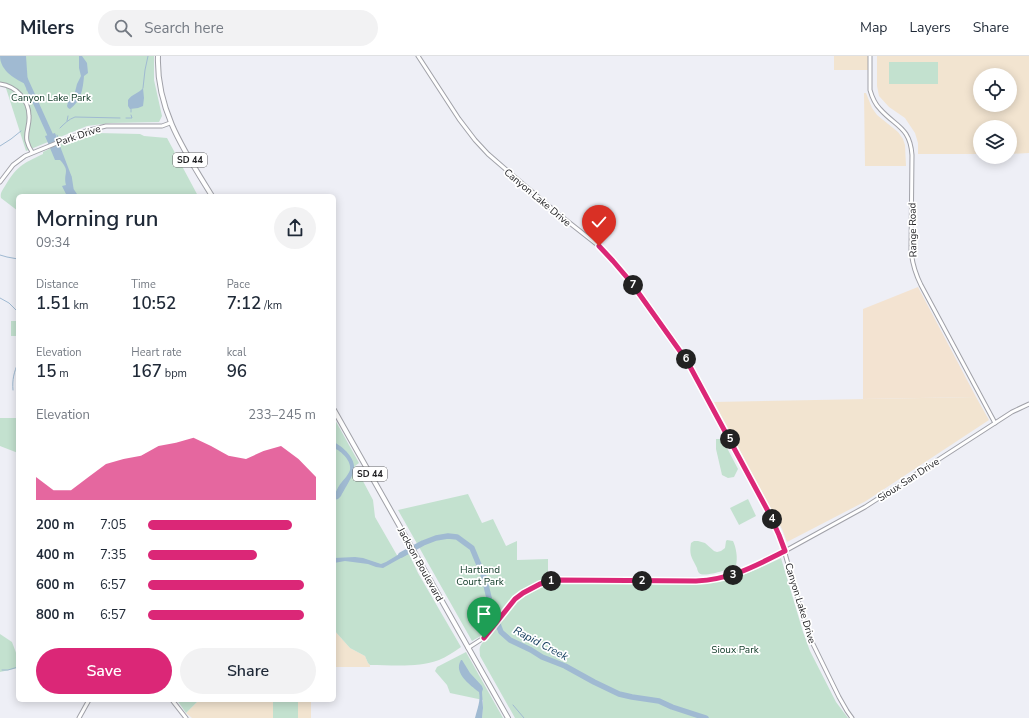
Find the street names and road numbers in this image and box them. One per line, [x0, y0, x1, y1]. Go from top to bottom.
street label: Park Drive [54, 122, 102, 150]
road number: SD 44 [173, 153, 207, 167]
street label: Canyon Lake Drive [501, 166, 574, 230]
street label: Range Road [906, 202, 920, 257]
street label: Sioux San Drive [875, 455, 942, 505]
road number: SD 44 [353, 467, 387, 481]
street label: Jackson Boulevard [394, 524, 446, 604]
street label: Canyon Lake Drive [781, 561, 819, 645]

